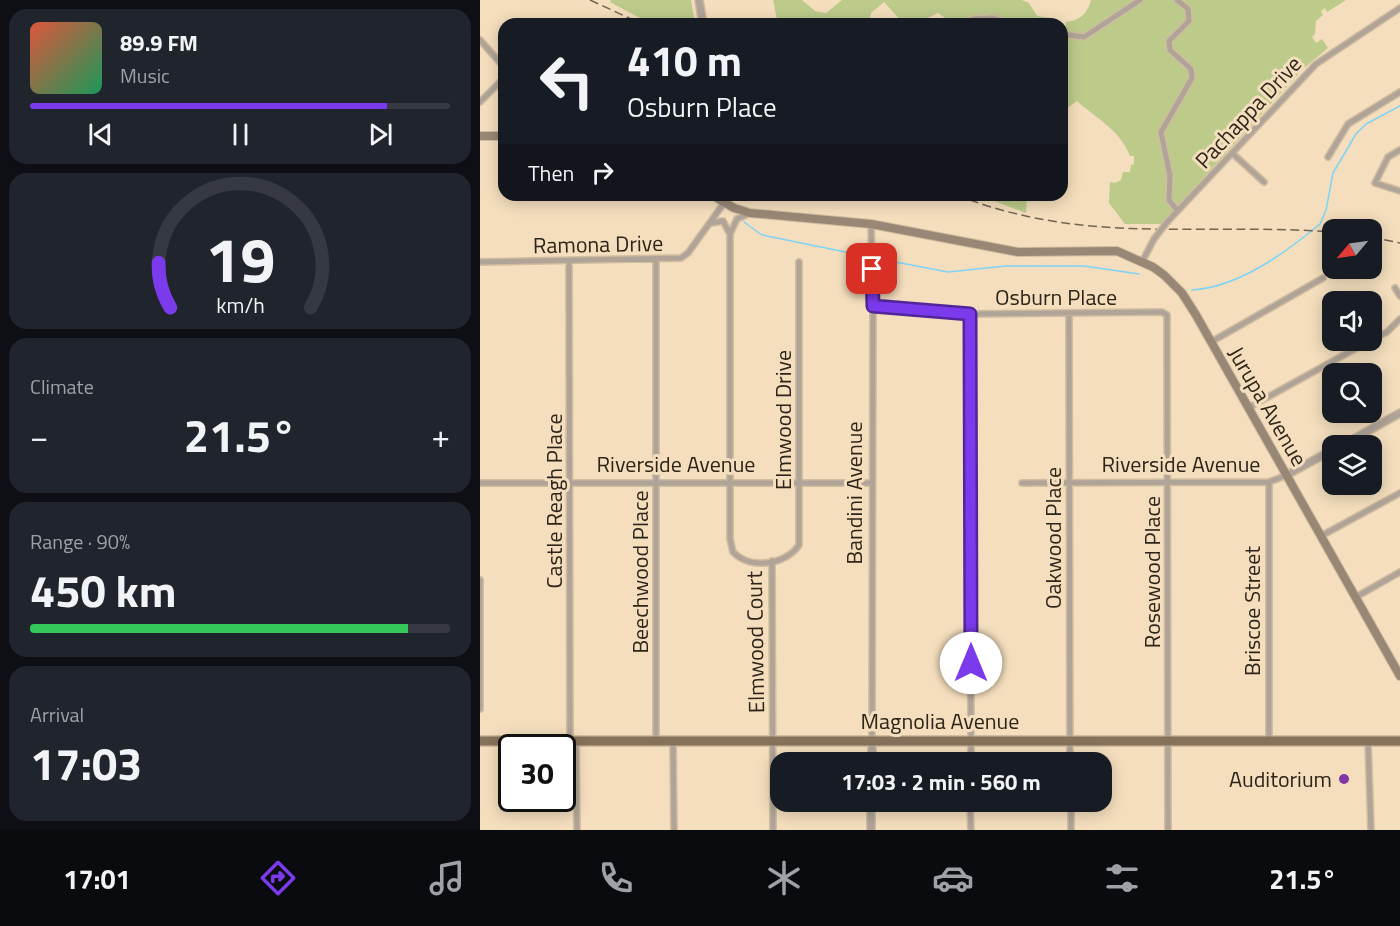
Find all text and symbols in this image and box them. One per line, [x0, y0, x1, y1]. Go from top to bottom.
text: 89.9 FM [120, 26, 198, 60]
text: 410 m [627, 28, 742, 92]
icon: left [528, 42, 606, 120]
street label: Pachappa Drive [1187, 48, 1309, 176]
text: Music [120, 60, 170, 91]
text: Osburn Place [627, 86, 777, 127]
icon: previous [84, 118, 117, 151]
icon: pause [224, 118, 257, 151]
icon: next [364, 118, 397, 151]
text: Then [528, 156, 574, 190]
icon: right [586, 156, 619, 189]
text: 19 [205, 211, 275, 306]
north arrow [1322, 219, 1382, 279]
map controls [1322, 219, 1382, 495]
street label: Ramona Drive [533, 226, 663, 262]
pin [846, 243, 897, 294]
icon: arrive [855, 252, 888, 285]
street label: Osburn Place [995, 280, 1117, 314]
text: km/h [216, 289, 264, 321]
button: sound [1322, 291, 1382, 351]
street label: Jurupa Avenue [1220, 340, 1316, 472]
street label: Elmwood Drive [766, 350, 800, 490]
button: search [1322, 363, 1382, 423]
text: Climate [30, 371, 94, 402]
text: 21.5° [184, 401, 296, 469]
text: − [30, 411, 48, 461]
text: + [432, 411, 450, 461]
street label: Castle Reagh Place [537, 413, 571, 589]
street label: Bandini Avenue [837, 421, 871, 565]
button: layers [1322, 435, 1382, 495]
street label: Riverside Avenue [597, 447, 755, 481]
street label: Riverside Avenue [1102, 447, 1260, 481]
street label: Oakwood Place [1036, 467, 1070, 609]
street label: Beechwood Place [623, 490, 657, 654]
street label: Rosewood Place [1135, 496, 1169, 648]
text: Range · 90% [30, 526, 130, 557]
street label: Briscoe Street [1235, 546, 1269, 676]
text: 450 km [30, 556, 176, 624]
street label: Elmwood Court [737, 570, 773, 713]
position arrow [939, 631, 1003, 695]
text: Arrival [30, 699, 84, 730]
street label: Magnolia Avenue [861, 704, 1019, 738]
text: 17:03 [30, 729, 142, 797]
speed limit sign: 30 [498, 734, 576, 812]
place label: Auditorium [1229, 762, 1332, 796]
text: 17:03 · 2 min · 560 m [841, 765, 1041, 799]
marker: Auditorium [1337, 772, 1351, 786]
icon: directions [257, 857, 299, 899]
icon: music [426, 857, 468, 899]
icon: phone [595, 857, 637, 899]
icon: climate [763, 857, 805, 899]
icon: car [932, 857, 974, 899]
icon: filters [1101, 857, 1143, 899]
text: 17:01 [63, 858, 131, 899]
text: 21.5° [1269, 858, 1337, 899]

